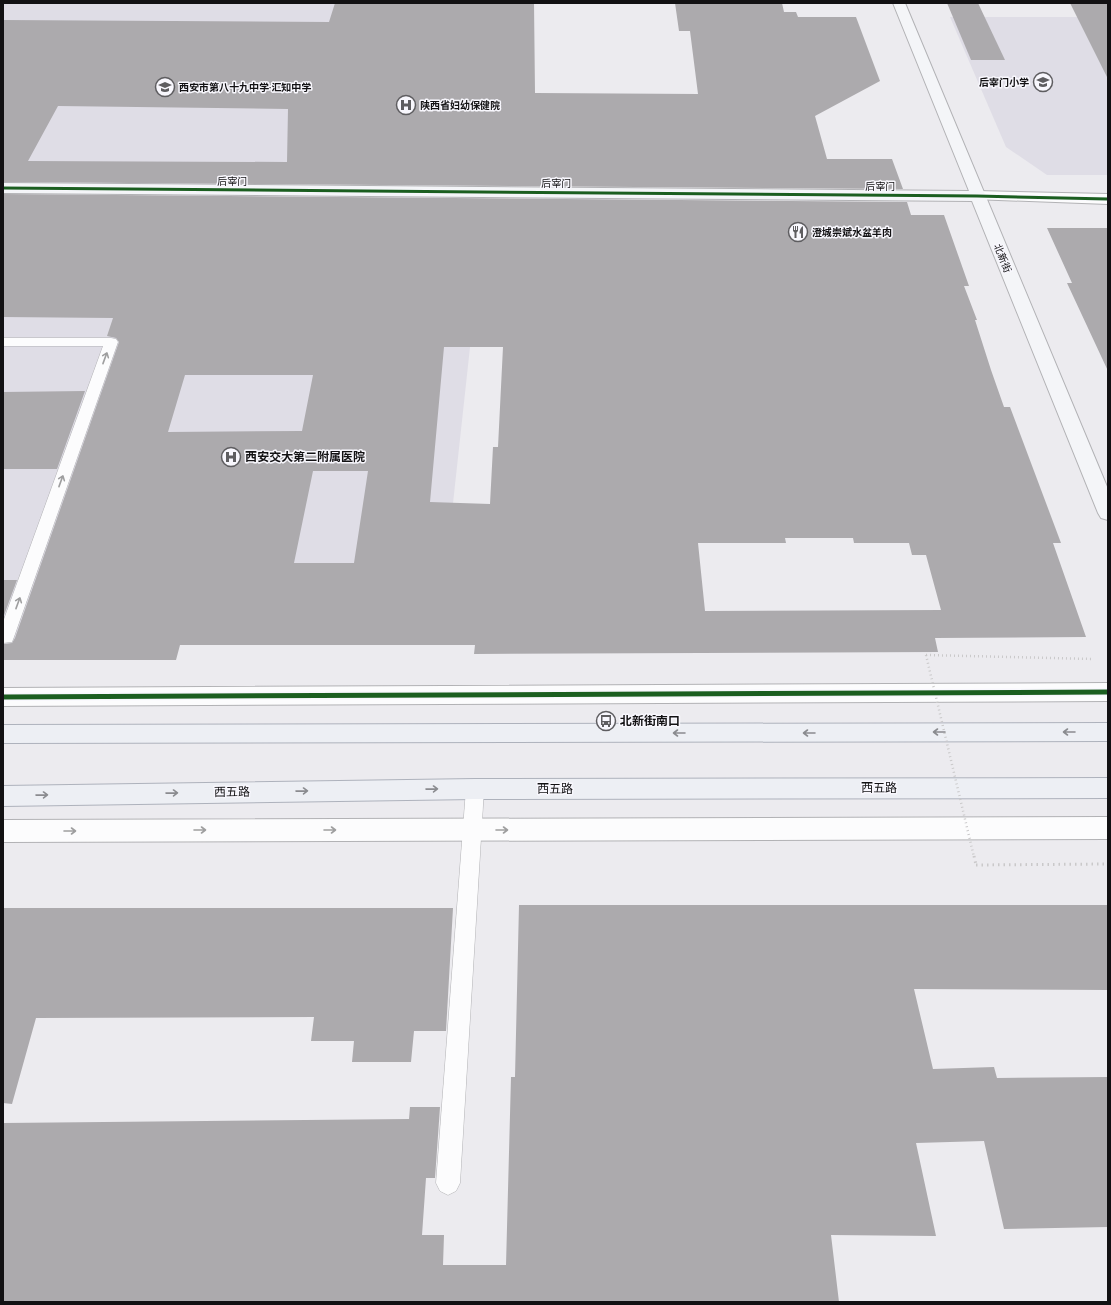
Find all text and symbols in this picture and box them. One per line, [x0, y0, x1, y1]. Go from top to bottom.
school or university icon: 后宰门小学 [1032, 71, 1054, 93]
school or university icon: 西安市第八十九中学·汇知中学 [154, 76, 176, 98]
place label: 后宰门小学 [979, 77, 1029, 88]
place label: 西安市第八十九中学·汇知中学 [179, 82, 311, 93]
hospital icon: 陕西省妇幼保健院 [395, 94, 417, 116]
place label: 陕西省妇幼保健院 [420, 99, 500, 111]
street label: 后宰门 [217, 176, 247, 187]
street label: 后宰门 [541, 178, 571, 189]
street label: 后宰门 [865, 181, 895, 192]
restaurant icon: 澄城崇斌水盆羊肉 [787, 221, 809, 243]
place label: 澄城崇斌水盆羊肉 [812, 226, 892, 238]
street label: 北新街 [992, 242, 1013, 274]
one-way arrow [102, 352, 109, 365]
hospital icon: 西安交大第二附属医院 [220, 446, 242, 468]
place label: 西安交大第二附属医院 [245, 450, 365, 464]
one-way arrow [58, 475, 66, 487]
one-way arrow [15, 597, 22, 610]
bus stop icon: 北新街南口 [595, 710, 617, 732]
place label: 北新街南口 [620, 714, 680, 728]
one-way arrow [933, 728, 946, 736]
one-way arrow [1063, 728, 1076, 736]
one-way arrow [673, 729, 686, 737]
one-way arrow [803, 729, 816, 737]
street label: 西五路 [861, 781, 897, 795]
street label: 西五路 [537, 782, 573, 796]
street label: 西五路 [214, 785, 250, 799]
one-way arrow [425, 785, 438, 793]
one-way arrow [295, 787, 308, 795]
one-way arrow [165, 789, 178, 797]
one-way arrow [35, 791, 48, 799]
one-way arrow [193, 826, 206, 834]
one-way arrow [323, 826, 336, 834]
one-way arrow [495, 826, 508, 834]
one-way arrow [63, 827, 76, 835]

